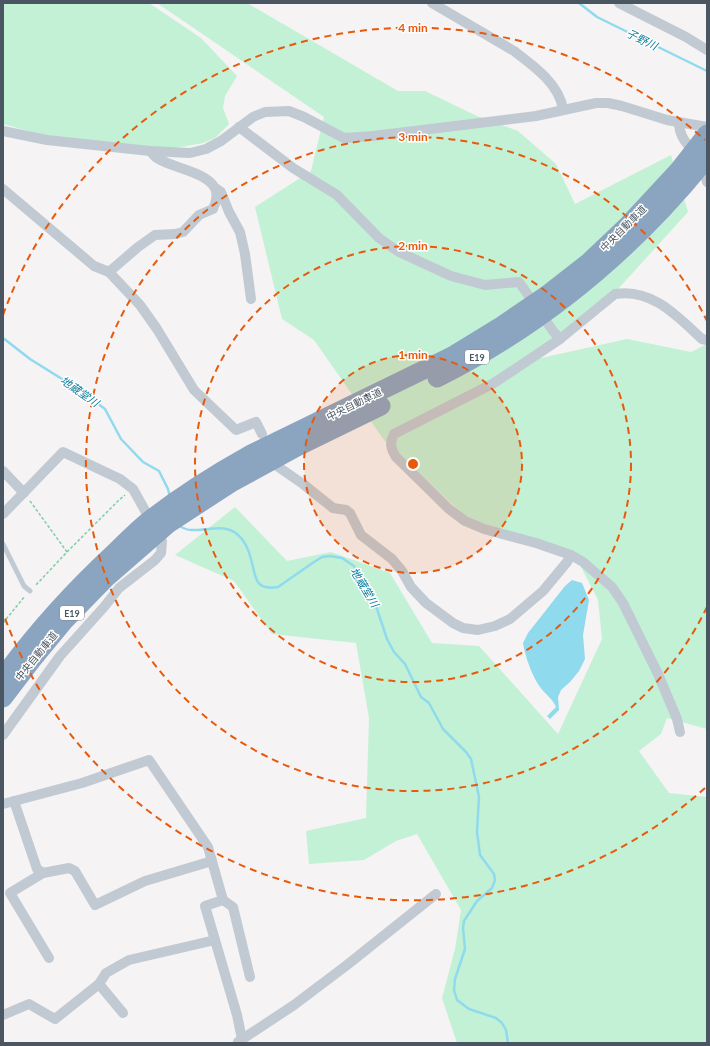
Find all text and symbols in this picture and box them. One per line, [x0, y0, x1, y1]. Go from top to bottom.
text: 4 min [398, 20, 428, 35]
water label: 子野川 [624, 26, 661, 53]
text: 3 min [398, 129, 428, 144]
street label: 中央自動車道 [598, 203, 648, 253]
text: 2 min [398, 238, 428, 253]
text: 1 min [398, 347, 428, 362]
road number: E19 [465, 350, 489, 364]
water label: 地蔵堂川 [58, 373, 103, 410]
street label: 中央自動車道 [324, 385, 384, 423]
centre of rings [406, 457, 420, 471]
water label: 地蔵堂川 [348, 565, 382, 610]
road number: E19 [60, 606, 84, 620]
street label: 中央自動車道 [12, 629, 60, 683]

